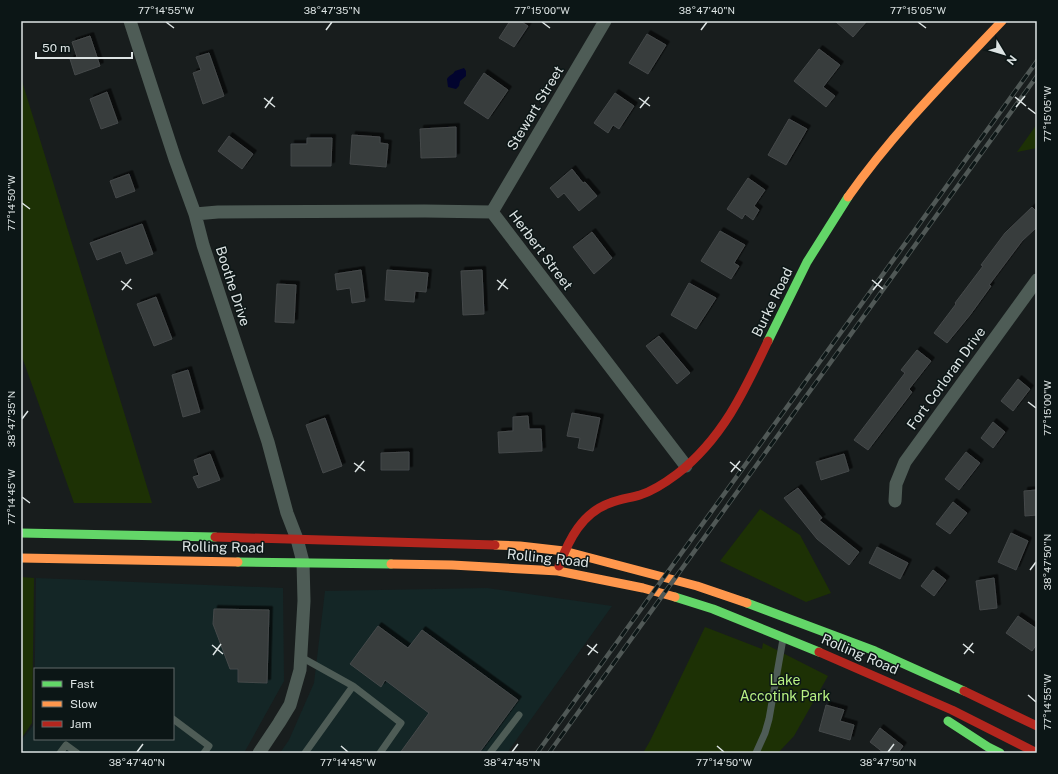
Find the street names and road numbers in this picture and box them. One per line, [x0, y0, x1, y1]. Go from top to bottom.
street label: Stewart Street [503, 63, 567, 153]
street label: Herbert Street [506, 207, 576, 293]
street label: Boothe Drive [213, 244, 253, 328]
street label: Burke Road [748, 265, 796, 339]
street label: Fort Corloran Drive [903, 324, 989, 432]
street label: Rolling Road [182, 538, 264, 556]
street label: Rolling Road [506, 546, 590, 570]
street label: Rolling Road [819, 631, 901, 677]

